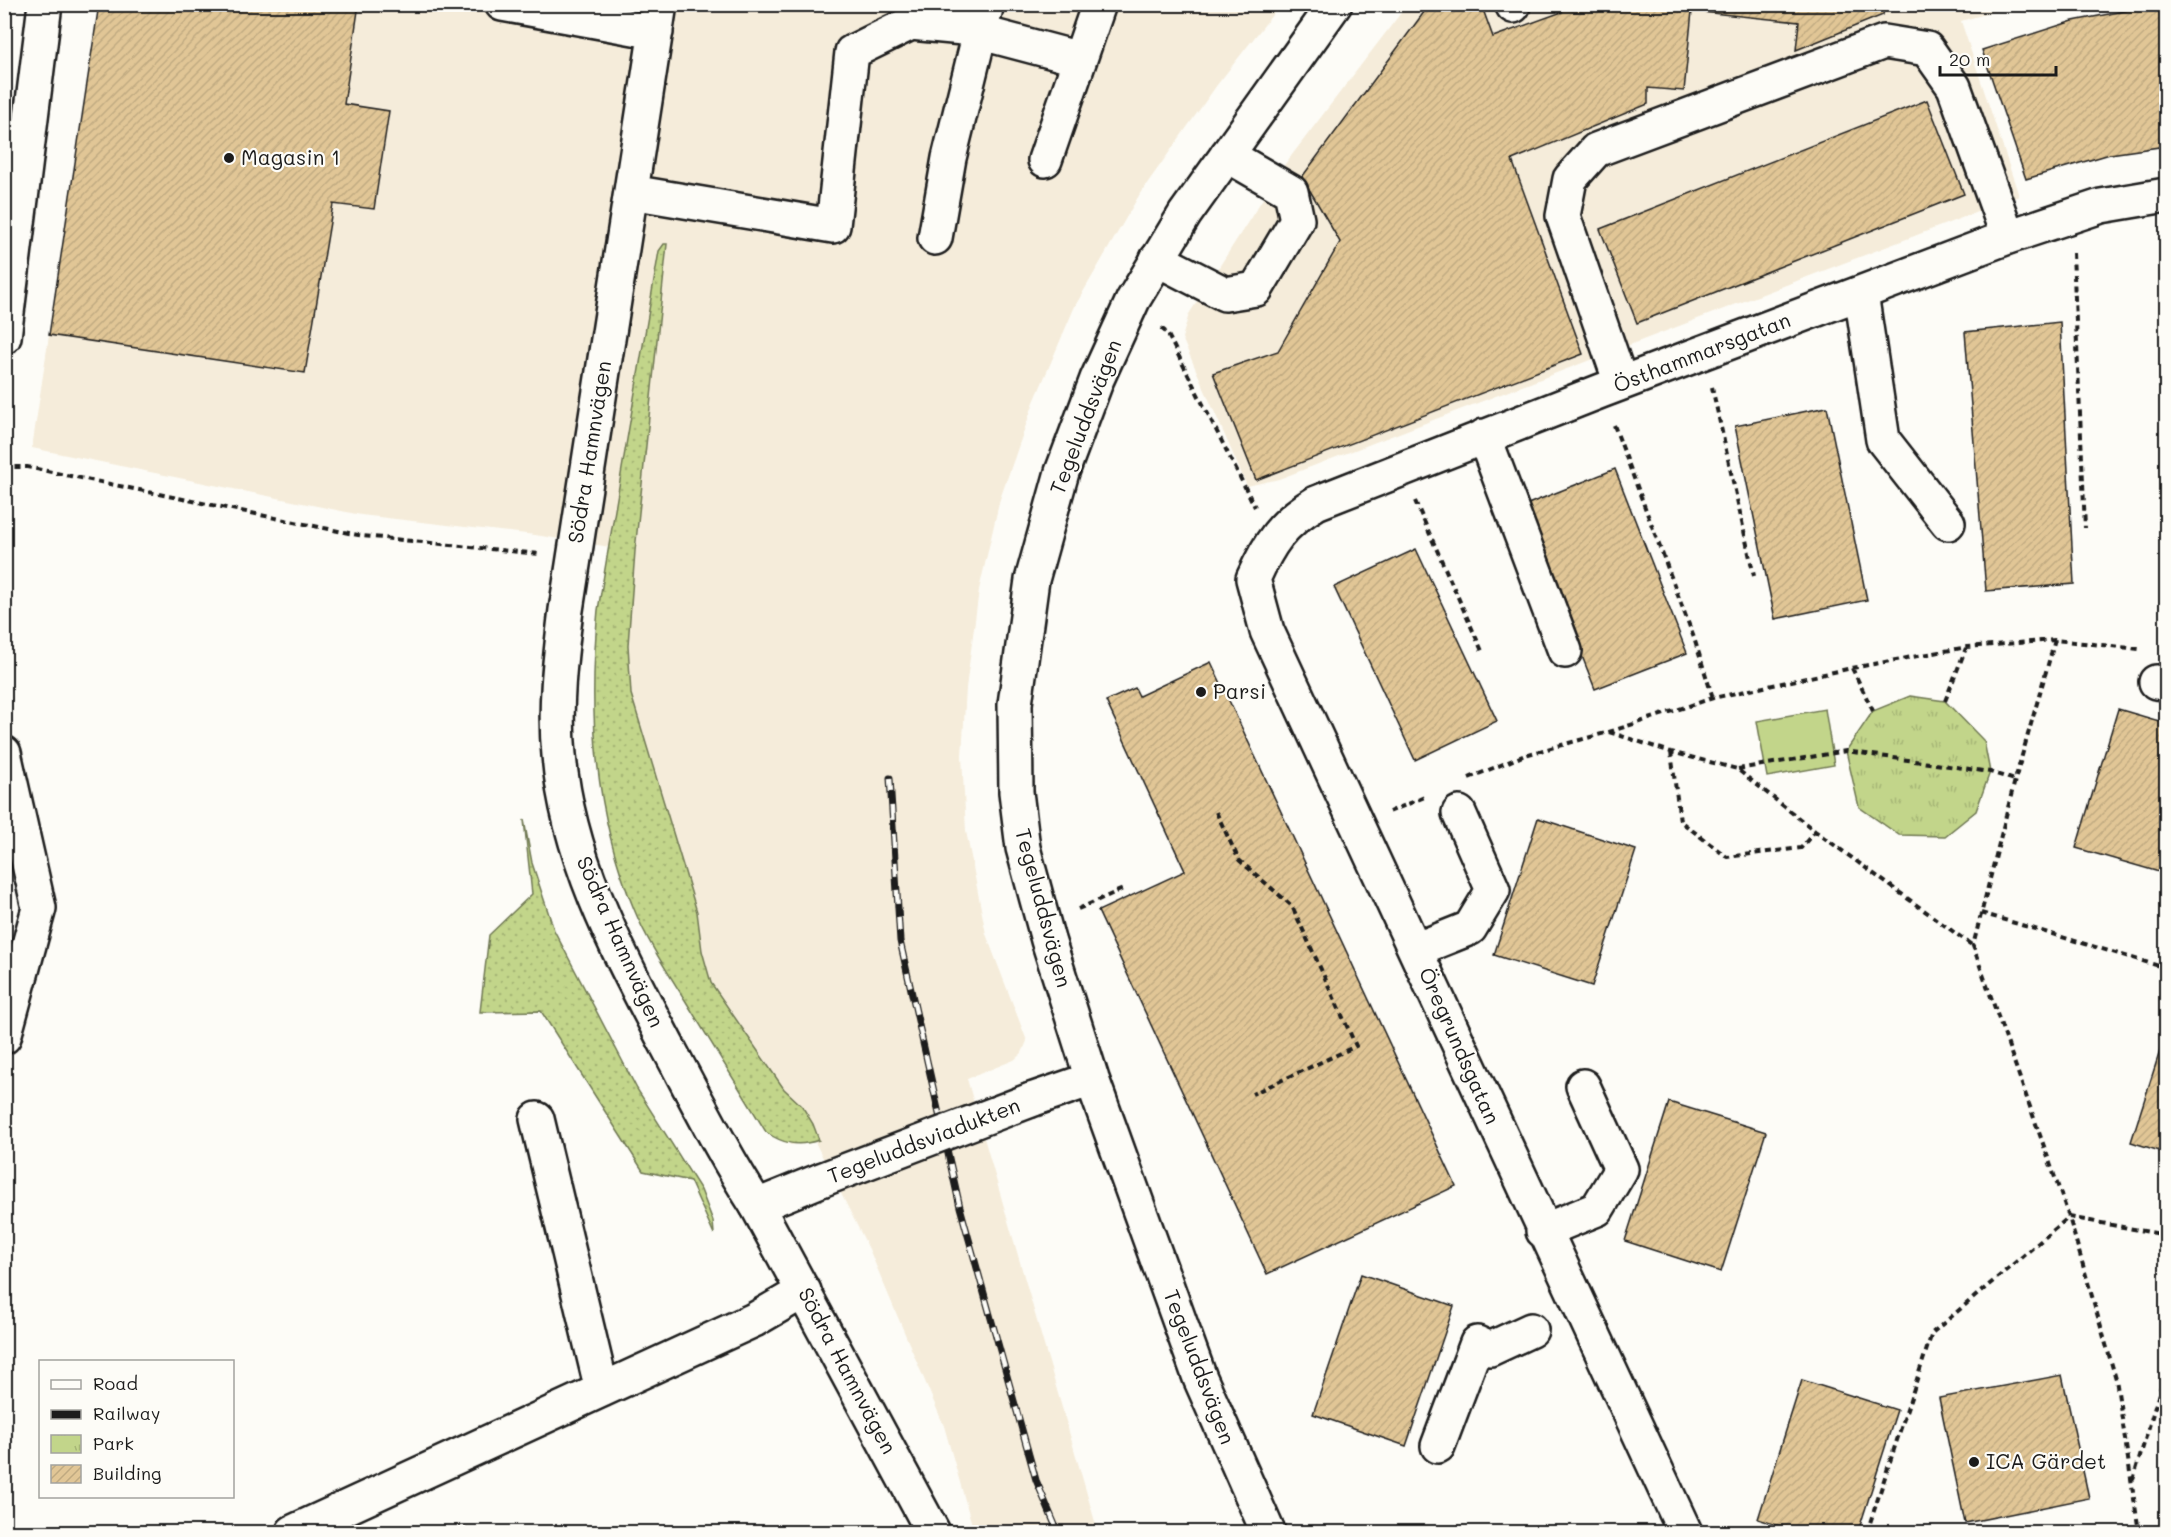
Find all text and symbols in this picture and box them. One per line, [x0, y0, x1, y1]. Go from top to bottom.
scale bar [1940, 39, 2056, 77]
text: 20 m [1949, 47, 1990, 71]
place label: Magasin 1 [241, 143, 340, 170]
marker: Magasin 1 [222, 151, 236, 165]
street label: Östhammarsgatan [1609, 305, 1794, 398]
street label: Tegeluddsvägen [1043, 335, 1127, 498]
street label: Södra Hamnvägen [561, 359, 616, 545]
place label: Parsi [1213, 677, 1266, 704]
marker: Parsi [1194, 685, 1208, 699]
street label: Tegeluddsvägen [1010, 825, 1079, 990]
street label: Södra Hamnvägen [572, 852, 671, 1031]
street label: Öregrundsgatan [1414, 963, 1507, 1128]
street label: Tegeluddsviadukten [823, 1090, 1023, 1189]
street label: Södra Hamnvägen [793, 1282, 904, 1458]
street label: Tegeluddsvägen [1158, 1285, 1242, 1448]
legend [39, 1360, 234, 1498]
text: Road [93, 1371, 138, 1395]
text: Railway [93, 1401, 160, 1425]
text: Park [93, 1431, 134, 1455]
place label: ICA Gärdet [1986, 1447, 2106, 1474]
marker: ICA Gärdet [1967, 1455, 1981, 1469]
text: Building [93, 1461, 161, 1485]

